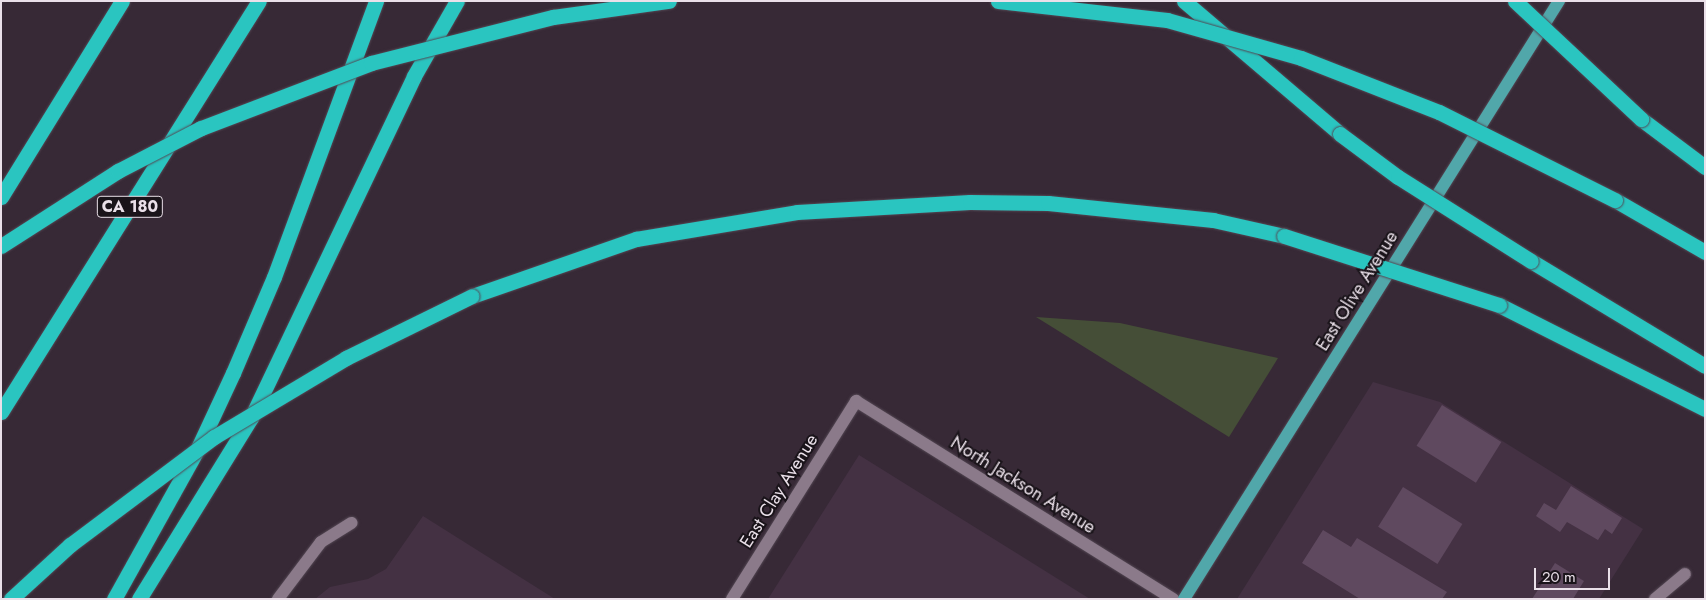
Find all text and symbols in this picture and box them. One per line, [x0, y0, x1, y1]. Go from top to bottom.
road number: CA 180 [96, 193, 164, 220]
street label: East Olive Avenue [1312, 227, 1402, 355]
street label: East Clay Avenue [735, 430, 823, 552]
street label: North Jackson Avenue [947, 432, 1099, 538]
scale bar [1536, 558, 1612, 590]
text: 20 m [1542, 566, 1576, 588]

